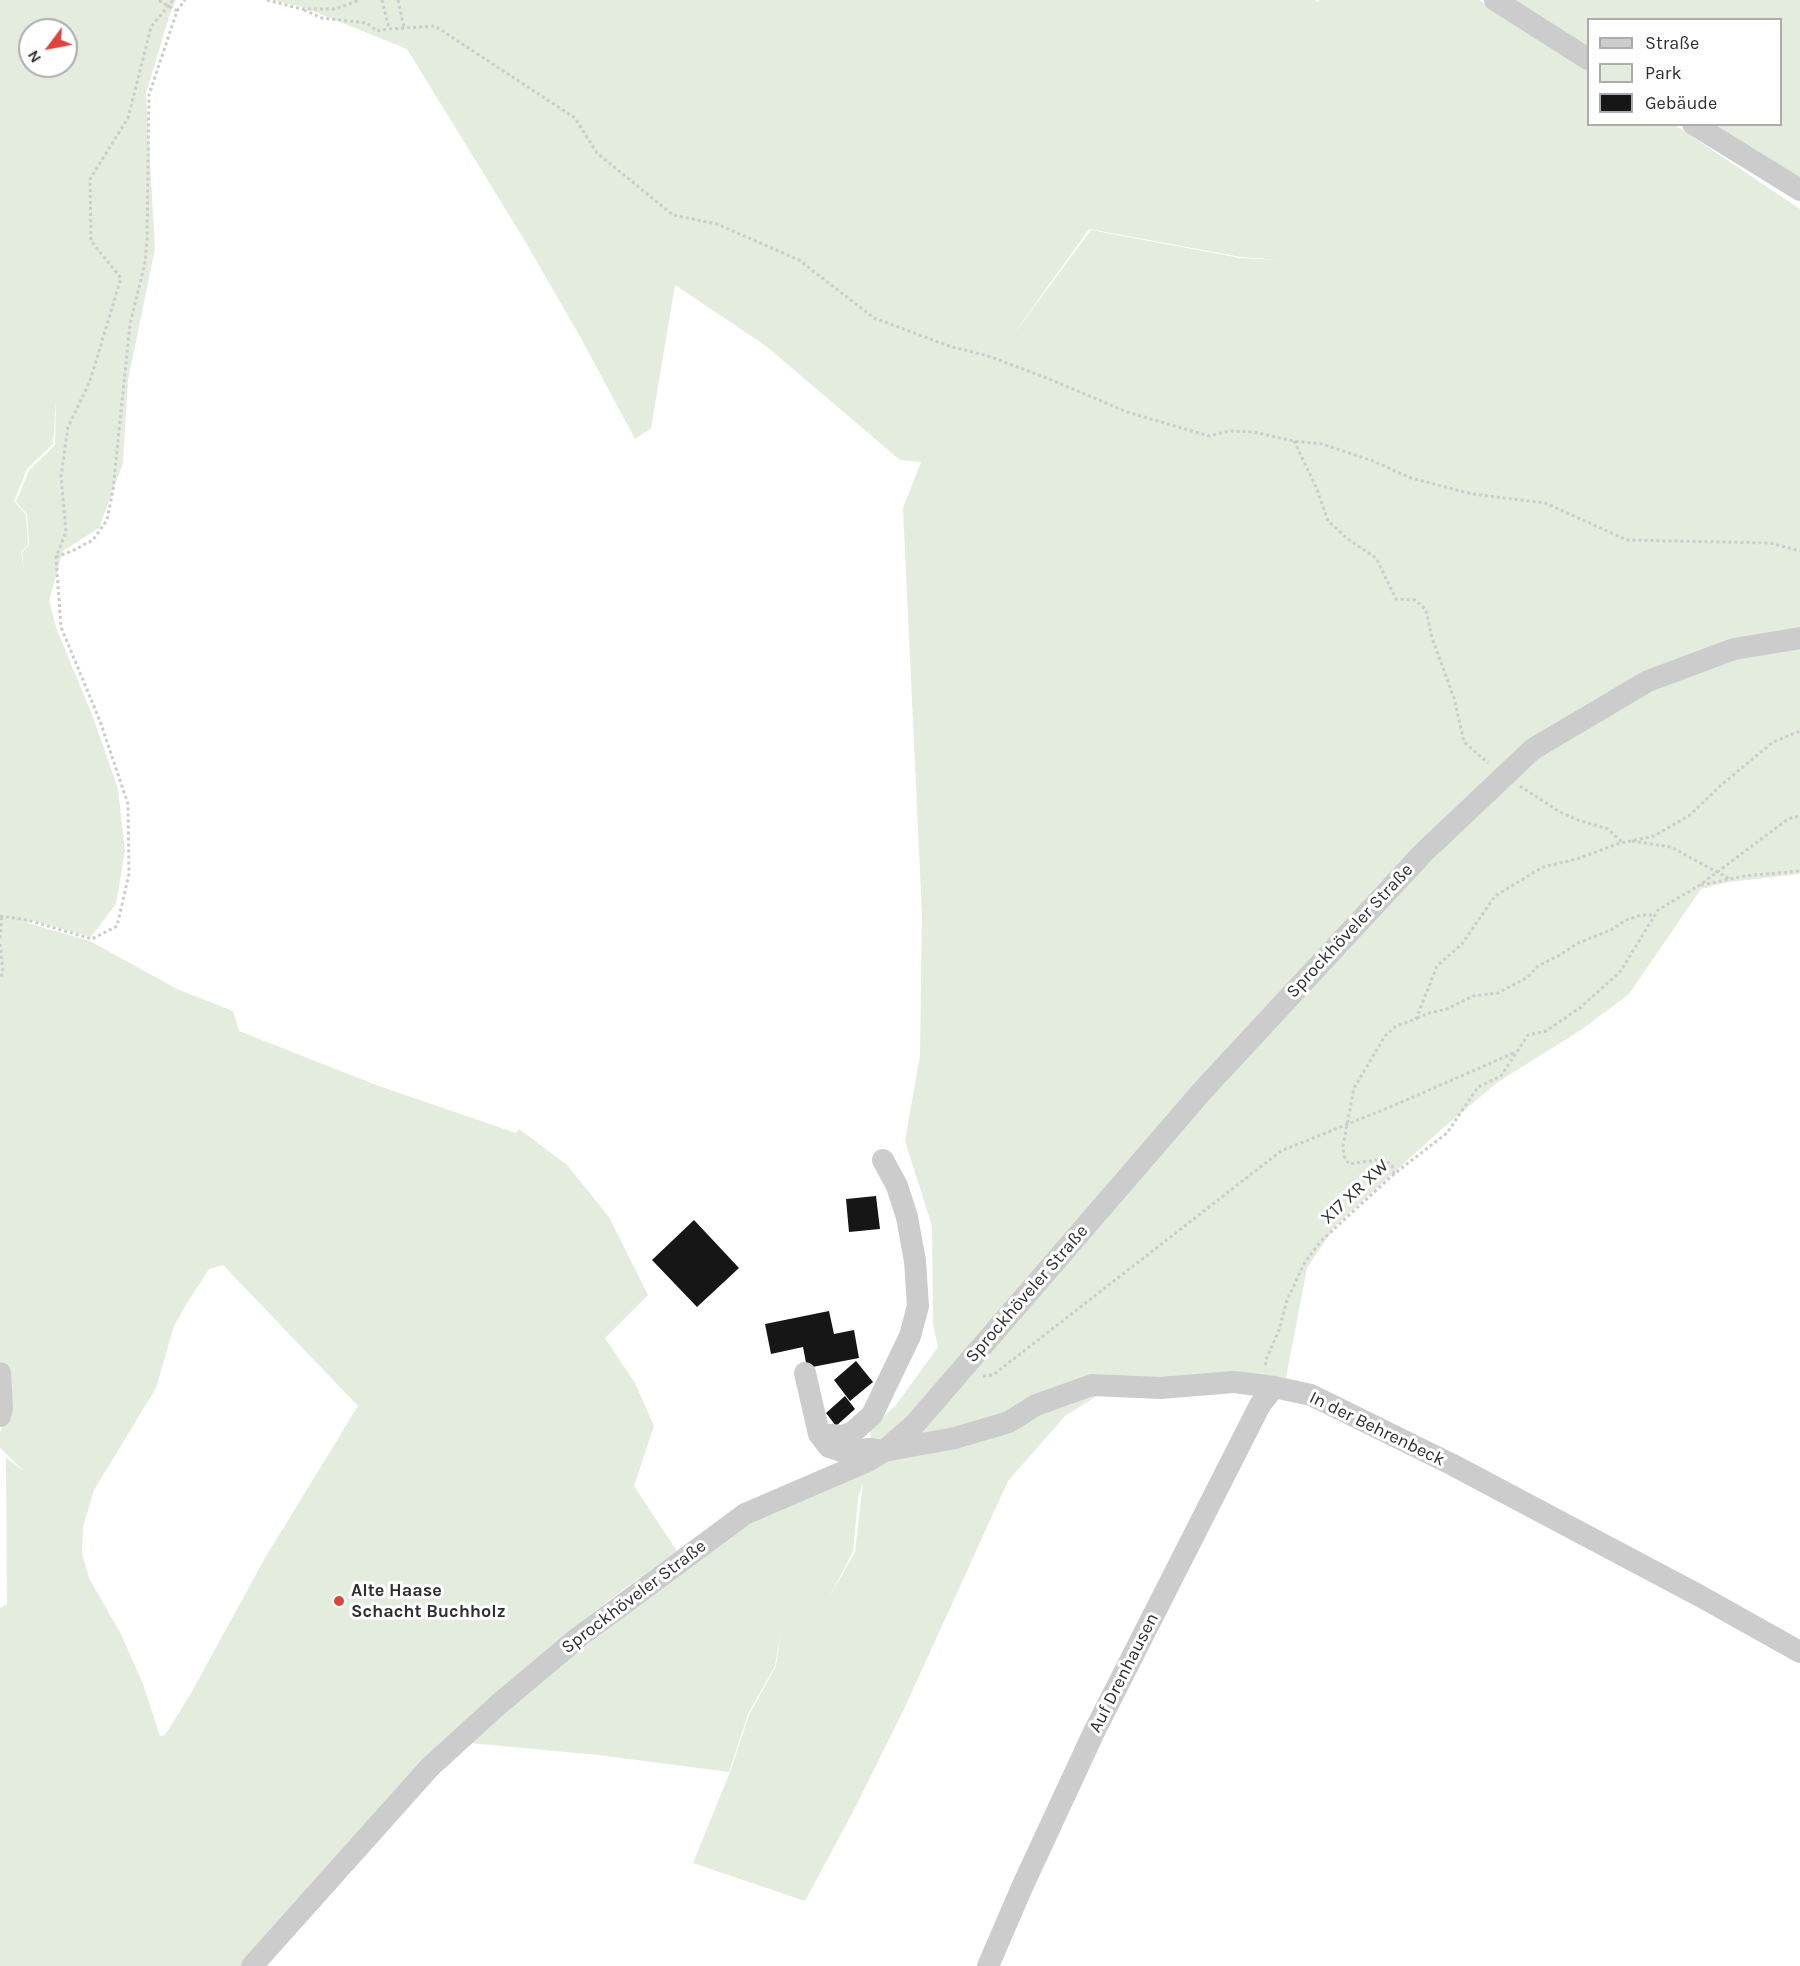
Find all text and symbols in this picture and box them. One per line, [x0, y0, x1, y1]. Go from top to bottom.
north arrow [18, 18, 78, 78]
legend [1587, 18, 1782, 126]
text: Straße [1645, 32, 1699, 54]
text: N [23, 47, 45, 67]
text: Park [1645, 62, 1682, 84]
text: Gebäude [1645, 92, 1717, 114]
street label: Sprockhöveler Straße [1282, 859, 1418, 1003]
street label: X17 XR XW [1317, 1155, 1393, 1229]
street label: Sprockhöveler Straße [961, 1221, 1093, 1367]
street label: In der Behrenbeck [1306, 1387, 1448, 1471]
street label: Sprockhöveler Straße [557, 1536, 711, 1658]
place label: Alte Haase Schacht Buchholz [351, 1580, 506, 1622]
marker: Alte Haase Schacht Buchholz [332, 1594, 346, 1608]
street label: Auf Drenhausen [1085, 1610, 1163, 1736]

